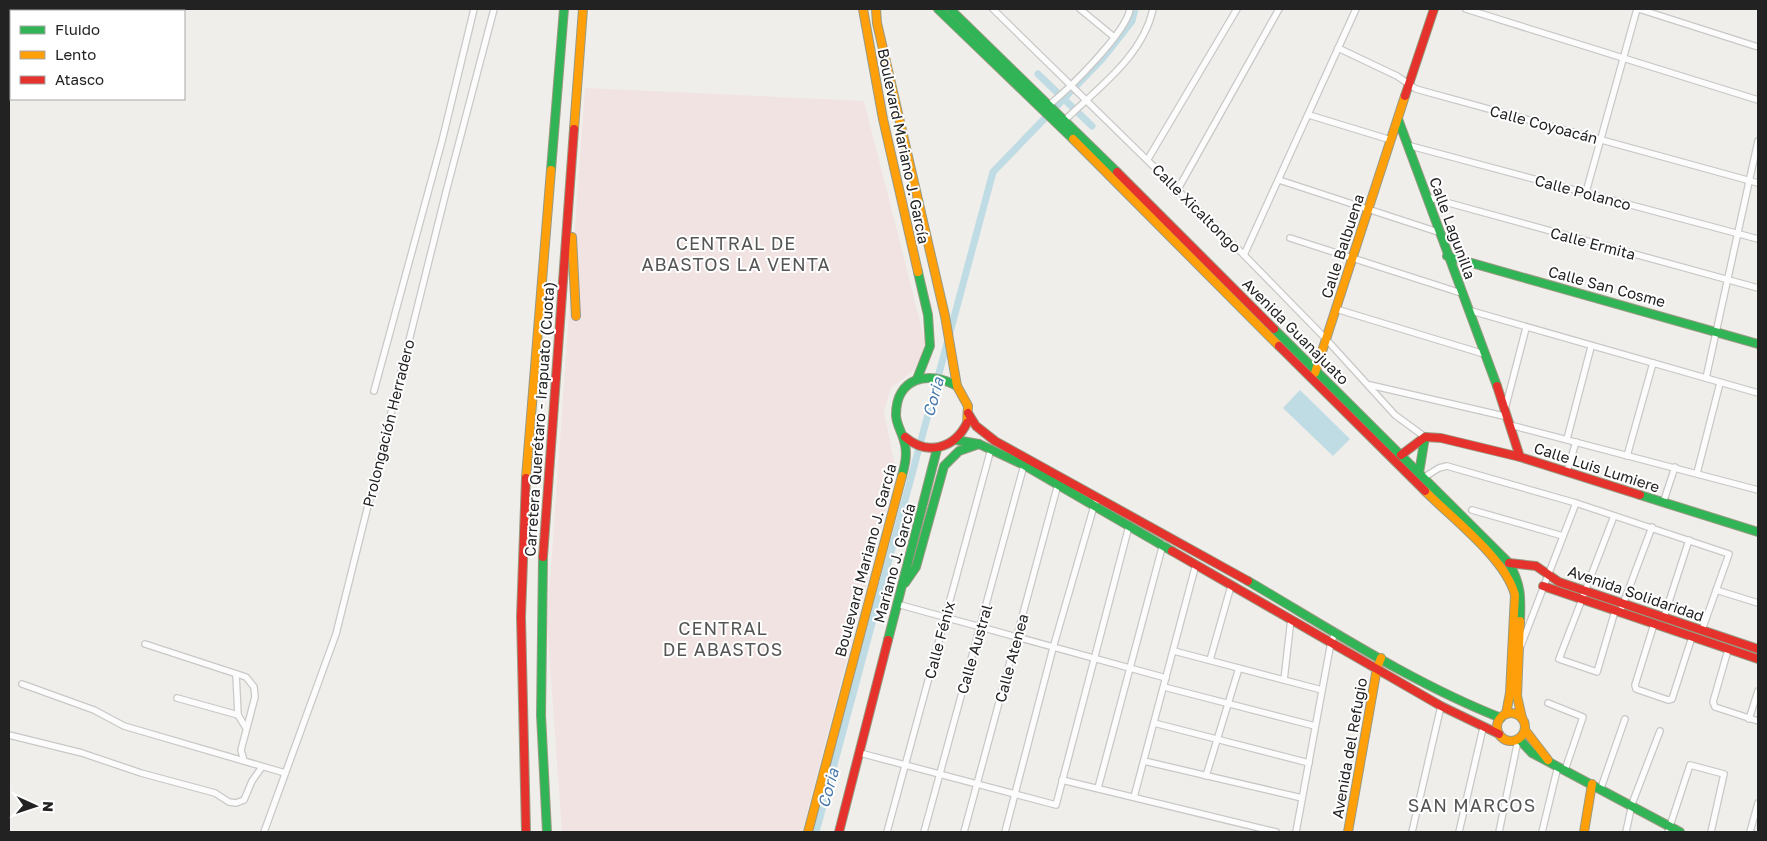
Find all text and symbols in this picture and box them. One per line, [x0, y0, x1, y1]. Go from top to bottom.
legend [10, 10, 185, 100]
text: Fluido [55, 20, 100, 38]
text: Lento [55, 45, 96, 63]
street label: Boulevard Mariano J. García [874, 47, 934, 245]
text: Atasco [55, 70, 104, 88]
street label: Calle Coyoacán [1488, 101, 1600, 147]
street label: Calle Xicaltongo [1149, 160, 1245, 256]
street label: Calle Polanco [1533, 171, 1633, 213]
street label: Calle Lagunilla [1426, 174, 1480, 282]
street label: Calle Balbuena [1317, 192, 1367, 300]
street label: Calle Ermita [1548, 223, 1638, 263]
district label: CENTRAL DE ABASTOS LA VENTA [642, 232, 830, 275]
street label: Calle San Cosme [1546, 262, 1668, 310]
street label: Avenida Guanajuato [1239, 274, 1353, 388]
street label: Carretera Querétaro - Irapuato (Cuota) [520, 281, 558, 557]
street label: Prolongación Herradero [358, 337, 418, 509]
water label: Coria [918, 374, 948, 419]
street label: Calle Luis Lumiere [1532, 438, 1663, 496]
street label: Boulevard Mariano J. García [830, 461, 900, 659]
street label: Mariano J. García [869, 501, 919, 625]
street label: Avenida Solidaridad [1566, 561, 1706, 625]
street label: Calle Fénix [920, 599, 958, 681]
street label: Calle Austral [953, 602, 995, 696]
street label: Calle Atenea [991, 612, 1031, 704]
district label: CENTRAL DE ABASTOS [663, 617, 783, 660]
street label: Avenida del Refugio [1328, 676, 1370, 820]
water label: Coria [813, 765, 843, 810]
north arrow [10, 781, 60, 831]
district label: SAN MARCOS [1408, 794, 1536, 816]
text: N [40, 801, 57, 812]

